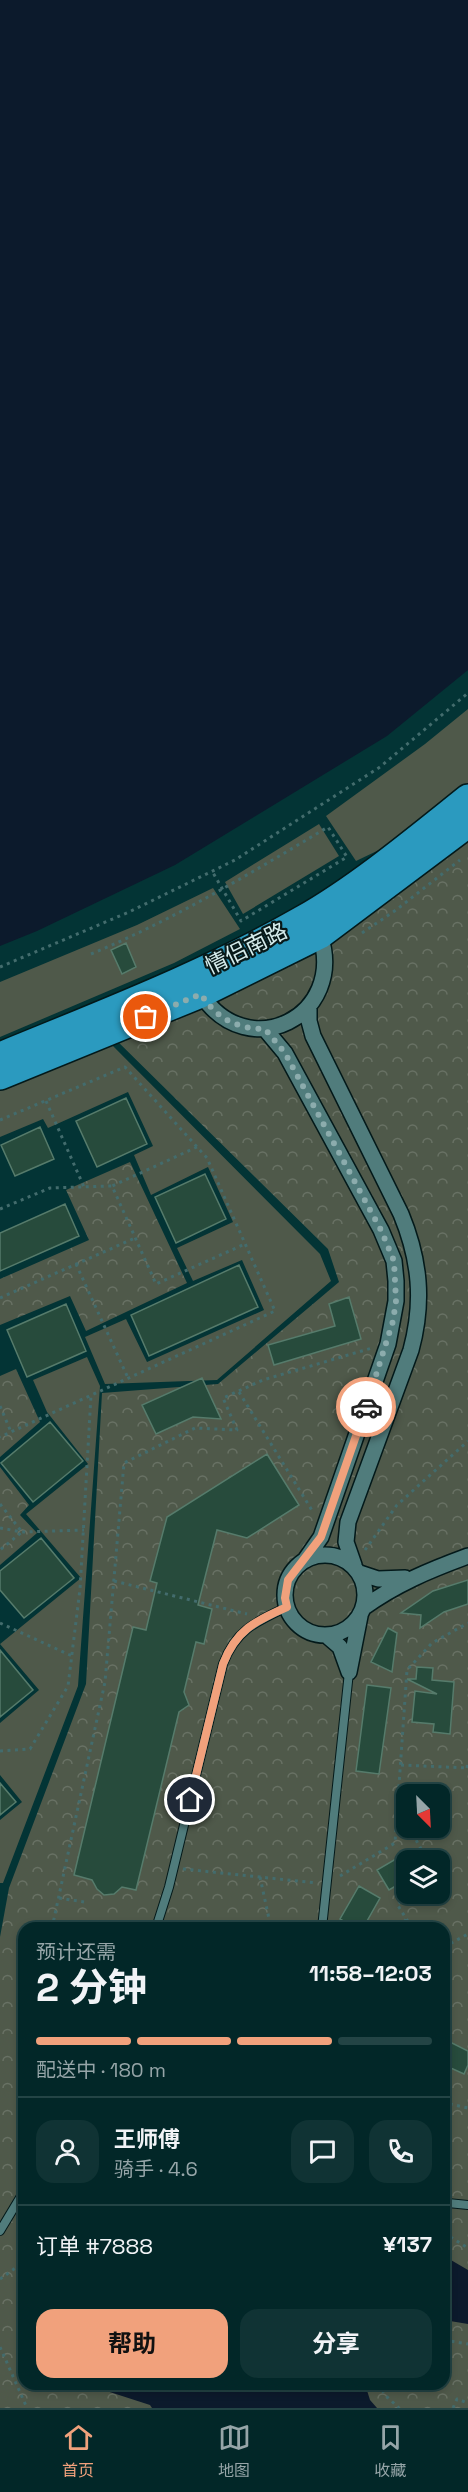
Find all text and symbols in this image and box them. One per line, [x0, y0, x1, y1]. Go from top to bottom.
street label: 情侣南路 [200, 916, 292, 980]
pin [120, 991, 171, 1042]
icon: bag [129, 1000, 162, 1033]
courier [336, 1377, 396, 1437]
icon: car [350, 1391, 383, 1424]
pin [164, 1774, 215, 1825]
icon: home [173, 1783, 206, 1816]
north arrow [396, 1784, 450, 1838]
map controls [396, 1784, 450, 1904]
button: layers [396, 1850, 450, 1904]
text: 预计还需 [36, 1939, 116, 1965]
text: 11:58–12:03 [309, 1959, 432, 1987]
text: 2 分钟 [36, 1963, 147, 2012]
text: 配送中 · 180 m [36, 2057, 166, 2083]
button: person [36, 2120, 99, 2183]
button: chat [291, 2120, 354, 2183]
button: phone [369, 2120, 432, 2183]
text: 王师傅 [114, 2125, 180, 2153]
text: 骑手 · 4.6 [114, 2156, 198, 2182]
text: ¥137 [383, 2230, 432, 2258]
text: 订单 #7888 [36, 2232, 153, 2260]
button: 帮助 [36, 2309, 228, 2378]
button: 分享 [240, 2309, 432, 2378]
tab: 首页 [62, 2421, 95, 2481]
tab: 地图 [218, 2421, 251, 2481]
tab: 收藏 [374, 2421, 407, 2481]

